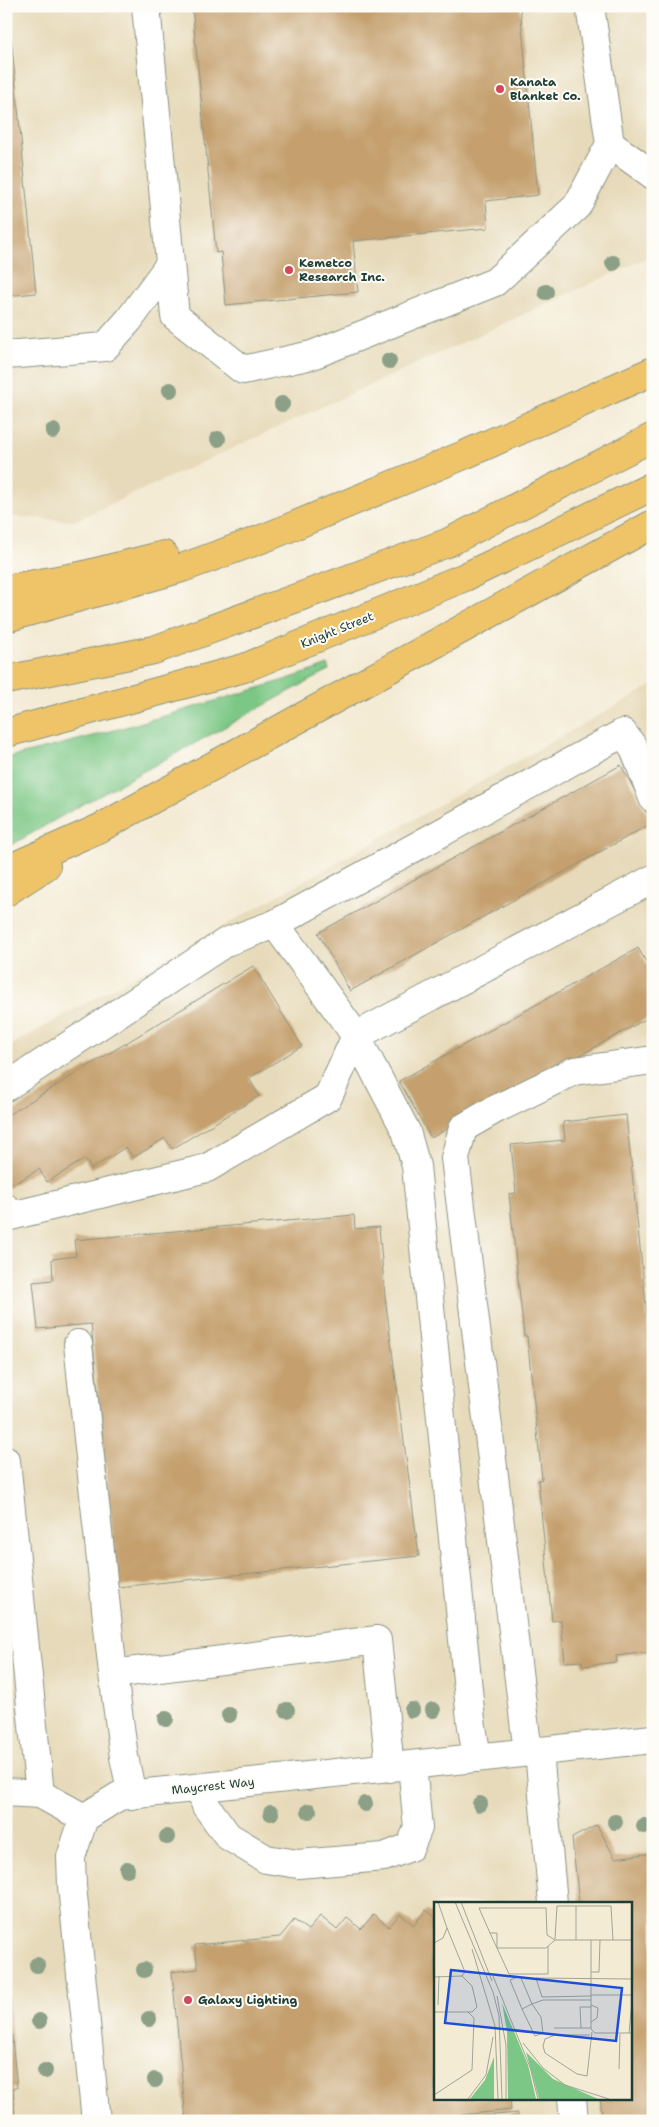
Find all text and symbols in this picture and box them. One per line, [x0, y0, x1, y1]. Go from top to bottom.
place label: Kanata Blanket Co. [510, 74, 581, 104]
marker: Kanata Blanket Co. [494, 83, 506, 95]
place label: Kemetco Research Inc. [299, 255, 385, 285]
marker: Kemetco Research Inc. [283, 264, 295, 276]
street label: Knight Street [298, 608, 376, 652]
street label: Maycrest Way [171, 1774, 255, 1798]
inset map [434, 1902, 632, 2100]
place label: Galaxy Lighting [198, 1992, 297, 2008]
marker: Galaxy Lighting [182, 1994, 194, 2006]

